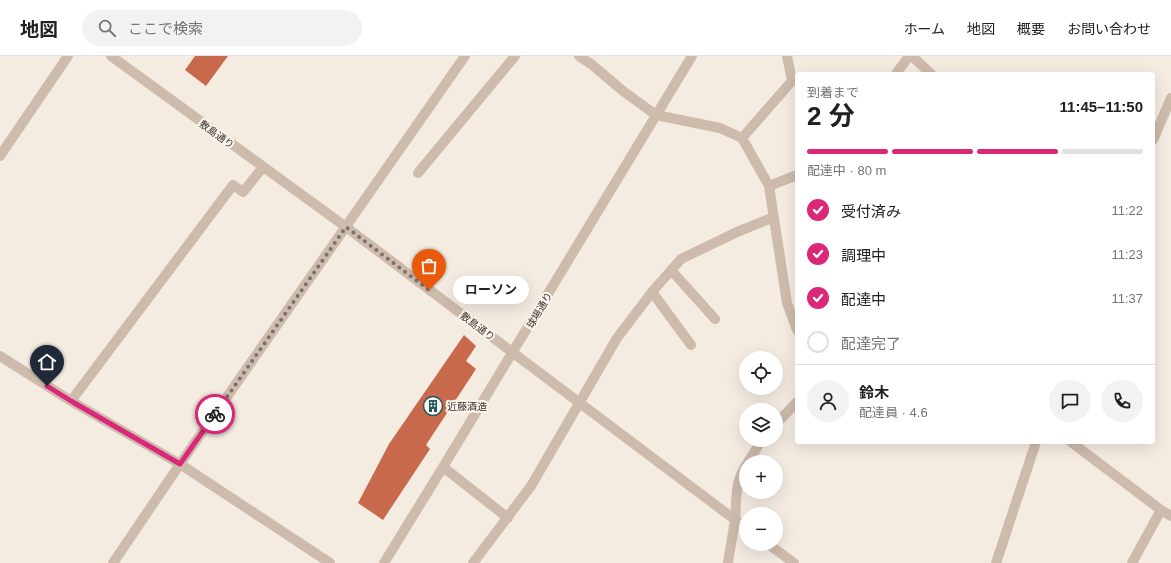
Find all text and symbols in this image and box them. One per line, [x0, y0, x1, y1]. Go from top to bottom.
search box [82, 10, 362, 46]
icon: search [96, 17, 118, 39]
text: 地図 [20, 19, 58, 40]
text: ここで検索 [128, 20, 203, 37]
text: ホーム [903, 21, 945, 37]
text: 地図 [967, 21, 995, 37]
text: 概要 [1017, 21, 1045, 37]
text: お問い合わせ [1067, 21, 1151, 37]
text: 到着まで [807, 85, 859, 100]
text: 11:45–11:50 [1060, 98, 1143, 115]
text: 2 分 [807, 101, 855, 131]
street label: 敷島通り [197, 118, 236, 151]
text: 配達中 · 80 m [807, 163, 886, 178]
icon: check [807, 199, 829, 221]
text: 受付済み [841, 203, 901, 220]
text: 11:22 [1111, 203, 1143, 218]
icon: check [807, 243, 829, 265]
text: 調理中 [841, 247, 886, 264]
text: 11:23 [1111, 247, 1143, 262]
pin [412, 249, 446, 290]
icon: bag [418, 255, 440, 277]
callout: ローソン [453, 276, 529, 304]
text: ローソン [465, 282, 517, 297]
icon: check [807, 287, 829, 309]
street label: 球場通り [524, 290, 554, 330]
text: 配達中 [841, 291, 886, 308]
text: 11:37 [1111, 291, 1143, 306]
street label: 敷島通り [458, 310, 497, 343]
text: 配達完了 [841, 335, 901, 352]
pin [30, 345, 64, 386]
icon: home [36, 351, 58, 373]
map controls [739, 351, 783, 551]
button: locate [739, 351, 783, 395]
button: person [807, 380, 849, 422]
button: chat [1049, 380, 1091, 422]
button: phone [1101, 380, 1143, 422]
text: 鈴木 [859, 384, 889, 401]
courier [195, 394, 235, 434]
building icon: 近藤酒造 [422, 395, 444, 417]
place label: 近藤酒造 [447, 401, 487, 412]
icon: bike [204, 403, 226, 425]
button: layers [739, 403, 783, 447]
text: 配達員 · 4.6 [859, 405, 928, 420]
button: + [739, 455, 783, 499]
button: − [739, 507, 783, 551]

